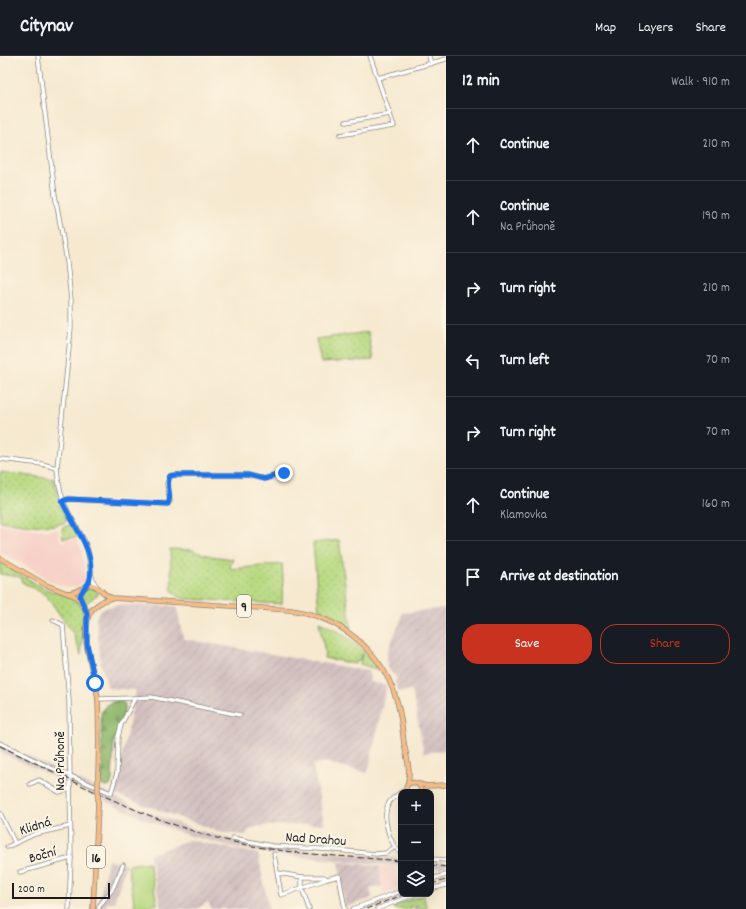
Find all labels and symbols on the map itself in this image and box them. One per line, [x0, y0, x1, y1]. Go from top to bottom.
route end [275, 464, 293, 482]
road number: 9 [237, 595, 251, 617]
route start [86, 674, 104, 692]
street label: Na Průhoně [51, 731, 71, 791]
street label: Klidná [17, 813, 54, 841]
street label: Nad Drahou [285, 828, 347, 852]
street label: Boční [27, 842, 60, 869]
road number: 16 [87, 846, 105, 868]
scale bar [12, 881, 110, 900]

